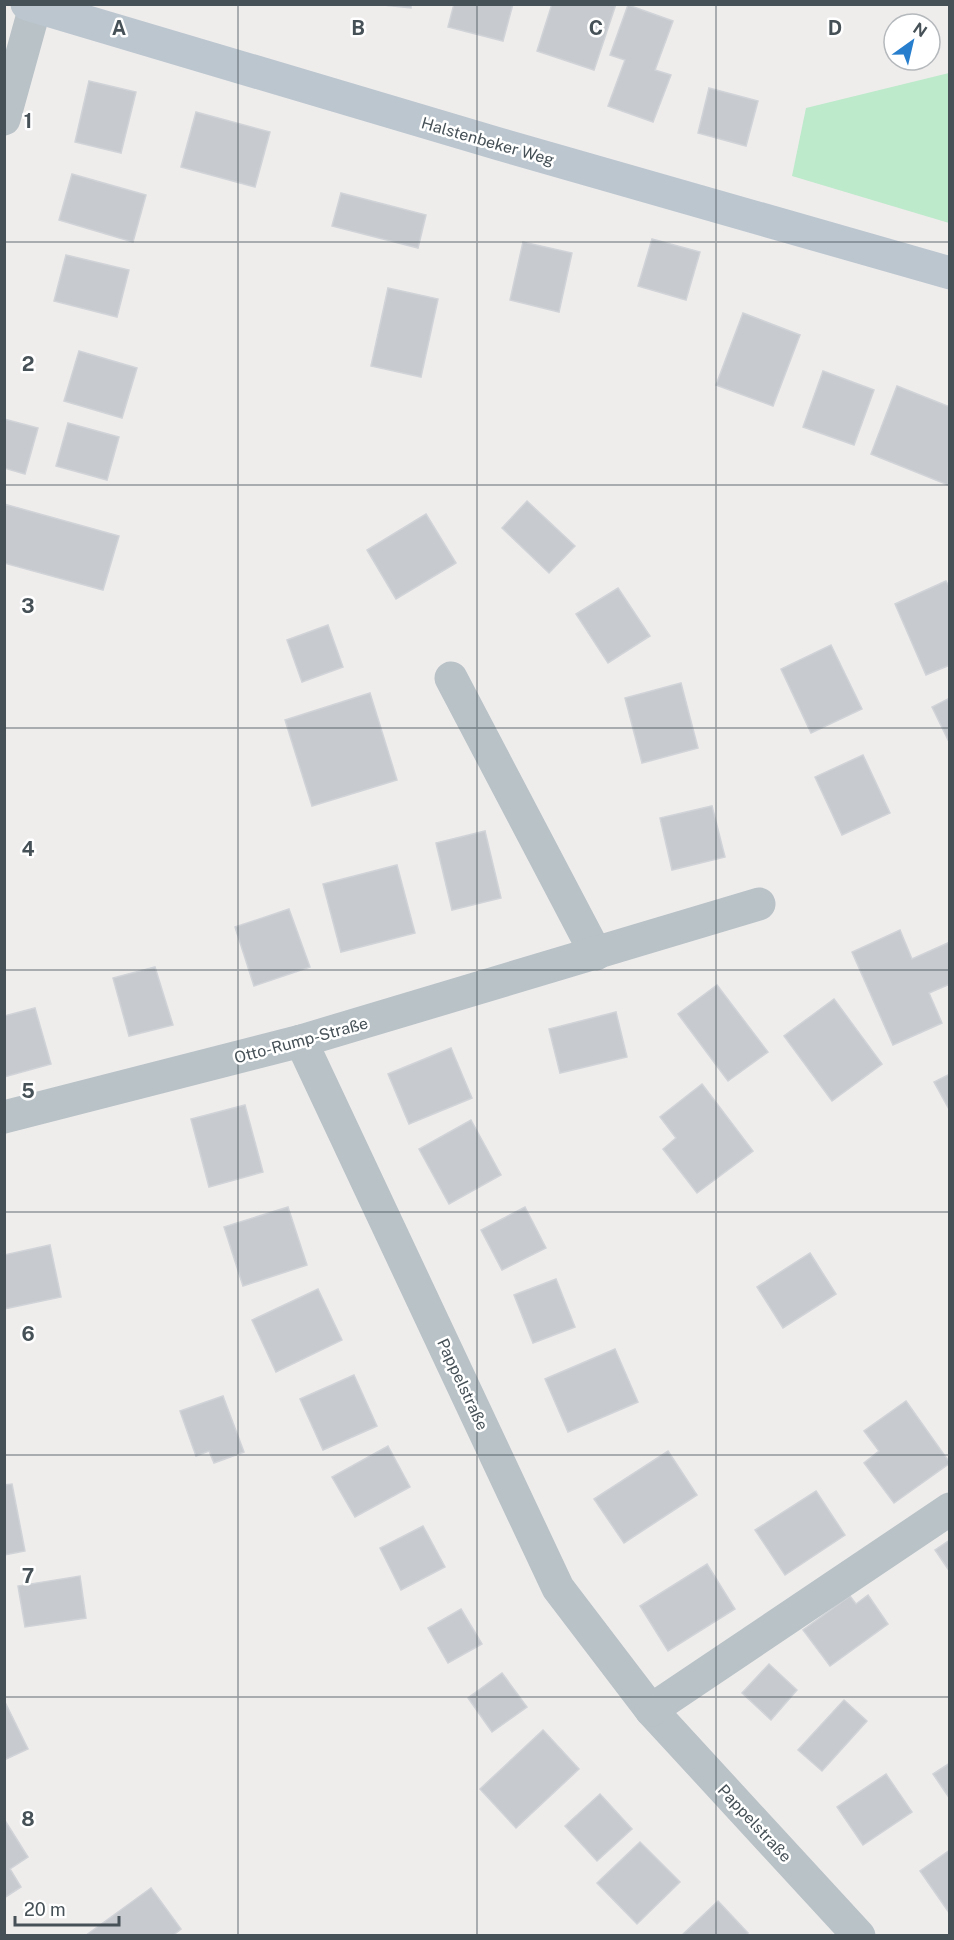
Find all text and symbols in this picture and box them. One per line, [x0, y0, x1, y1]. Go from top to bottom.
north arrow [882, 12, 942, 72]
text: A [112, 16, 126, 40]
text: B [351, 16, 365, 40]
text: C [589, 16, 603, 40]
text: D [828, 16, 842, 40]
text: N [910, 19, 931, 41]
text: 1 [24, 109, 32, 133]
street label: Halstenbeker Weg [419, 113, 557, 170]
text: 2 [22, 352, 34, 376]
text: 3 [21, 594, 35, 618]
text: 4 [21, 837, 35, 861]
street label: Otto-Rump-Straße [232, 1014, 370, 1067]
text: 5 [21, 1079, 35, 1103]
text: 6 [21, 1322, 35, 1346]
street label: Pappelstraße [433, 1335, 492, 1433]
text: 7 [22, 1564, 34, 1588]
street label: Pappelstraße [714, 1781, 795, 1866]
text: 8 [21, 1807, 35, 1831]
scale bar [15, 1889, 118, 1927]
text: 20 m [24, 1899, 66, 1920]

